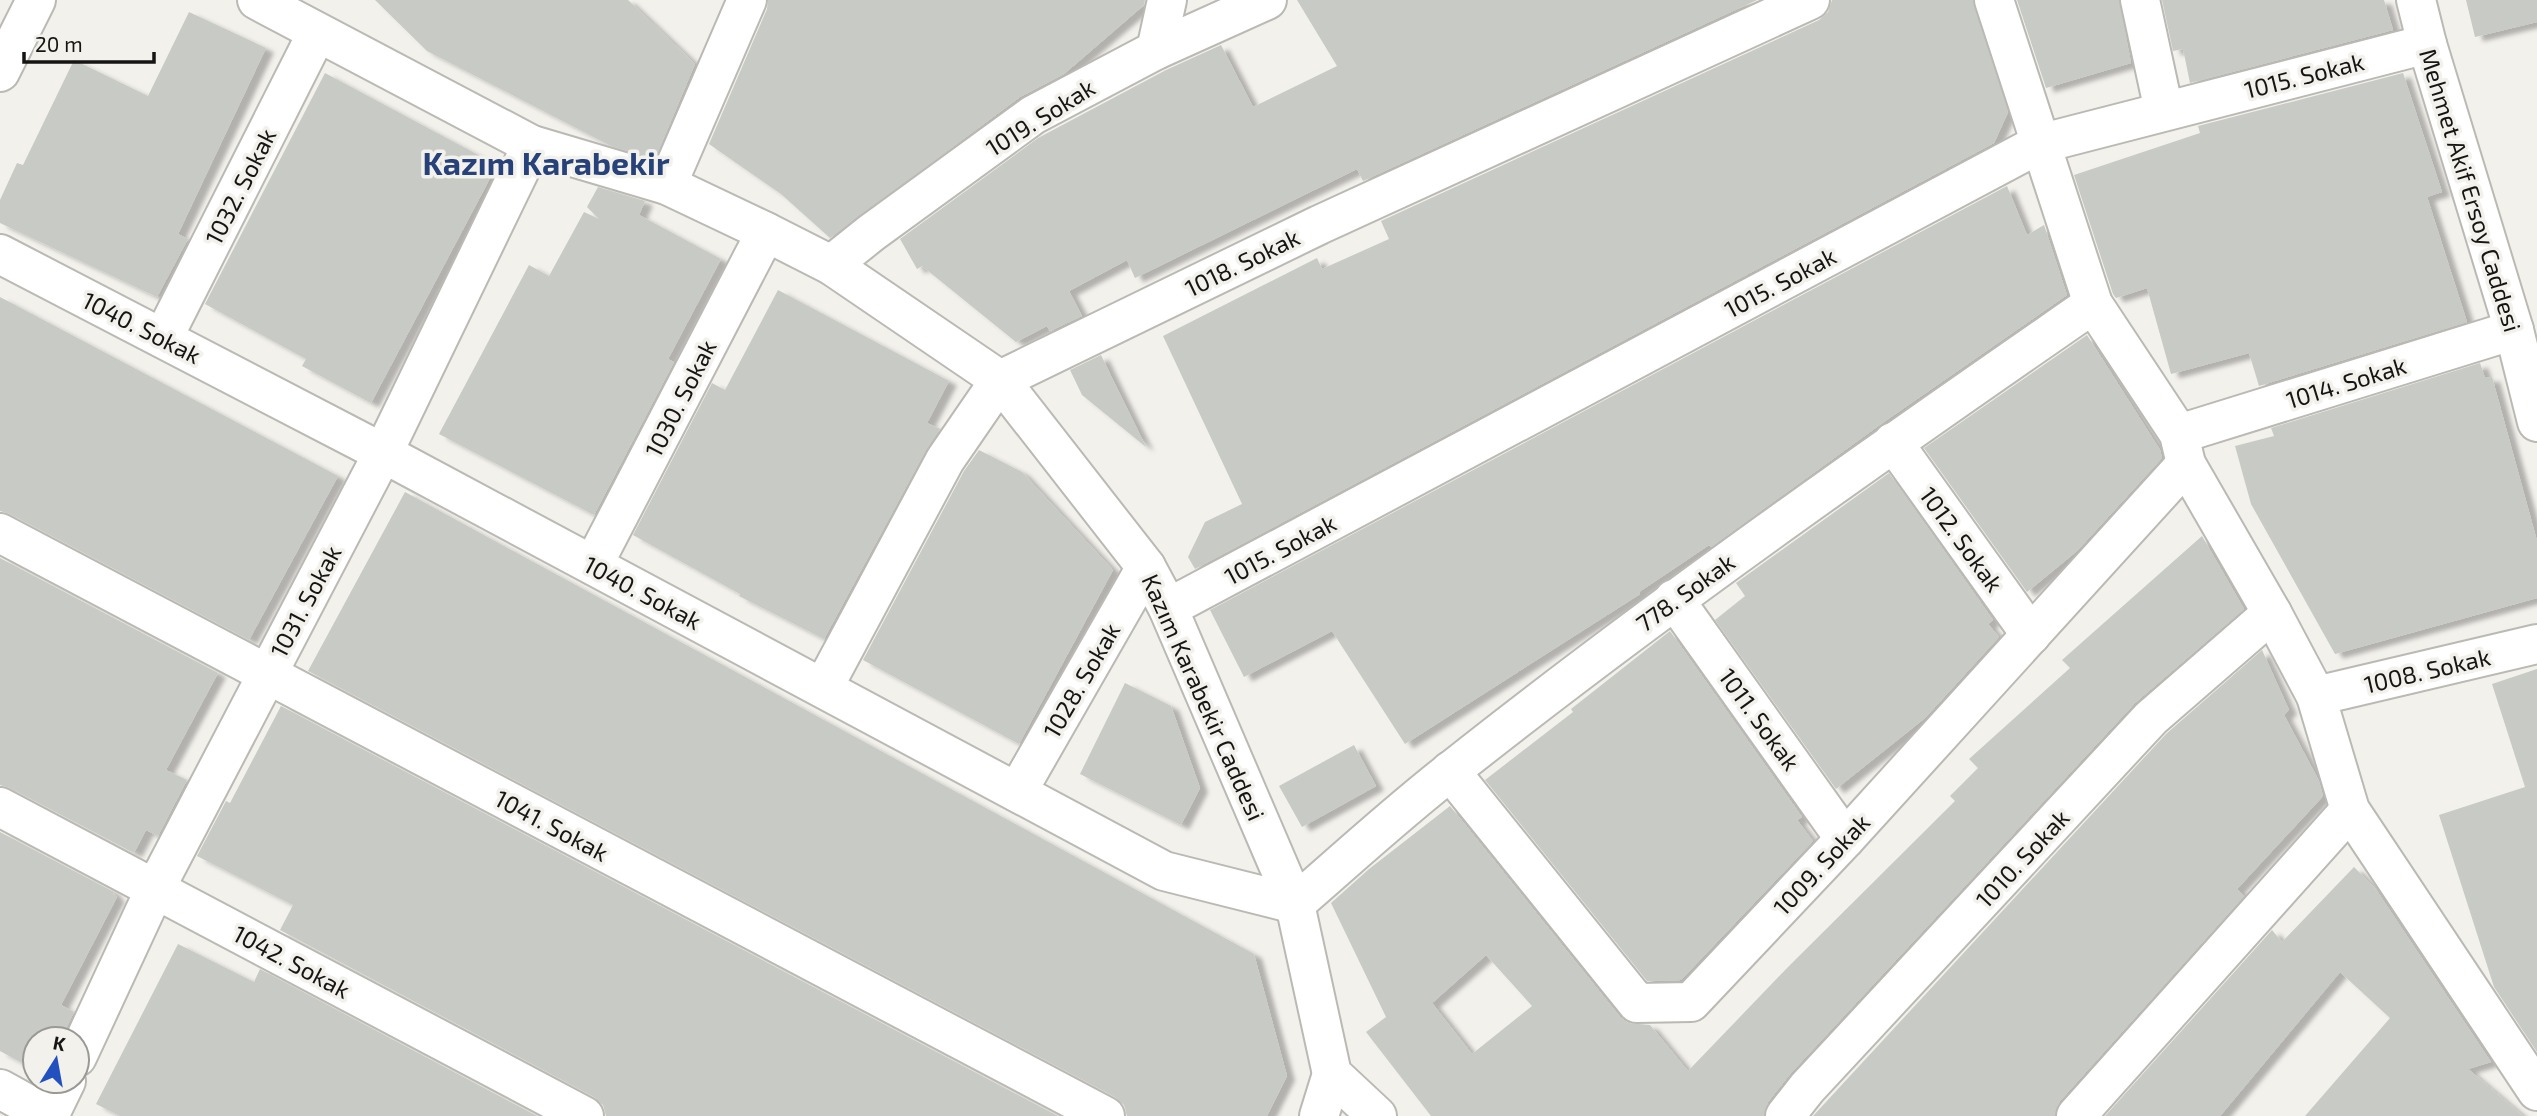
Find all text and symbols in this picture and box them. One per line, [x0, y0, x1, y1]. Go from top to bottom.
scale bar [24, 21, 154, 65]
text: 20 m [35, 31, 83, 56]
street label: Mehmet Akif Ersoy Caddesi [2414, 45, 2528, 335]
street label: 1015. Sokak [2241, 46, 2367, 104]
street label: 1019. Sokak [980, 72, 1100, 162]
street label: 1032. Sokak [198, 123, 282, 249]
district label: Kazım Karabekir [422, 143, 670, 181]
street label: 1018. Sokak [1180, 222, 1304, 302]
street label: 1015. Sokak [1719, 241, 1841, 323]
street label: 1040. Sokak [78, 285, 206, 369]
street label: 1030. Sokak [638, 335, 722, 461]
street label: 1014. Sokak [2283, 350, 2409, 414]
street label: 1012. Sokak [1914, 481, 2010, 597]
street label: 1015. Sokak [1219, 508, 1341, 590]
street label: 1031. Sokak [263, 540, 347, 662]
street label: 778. Sokak [1630, 547, 1740, 637]
street label: 1040. Sokak [579, 549, 707, 635]
street label: Kazım Karabekir Caddesi [1137, 569, 1271, 825]
street label: 1028. Sokak [1037, 617, 1125, 743]
street label: 1008. Sokak [2361, 641, 2493, 699]
street label: 1011. Sokak [1713, 662, 1807, 776]
street label: 1041. Sokak [490, 783, 614, 867]
street label: 1010. Sokak [1969, 803, 2075, 913]
street label: 1009. Sokak [1767, 807, 1875, 921]
street label: 1042. Sokak [229, 918, 355, 1004]
north arrow [21, 1025, 91, 1095]
text: K [51, 1030, 67, 1055]

